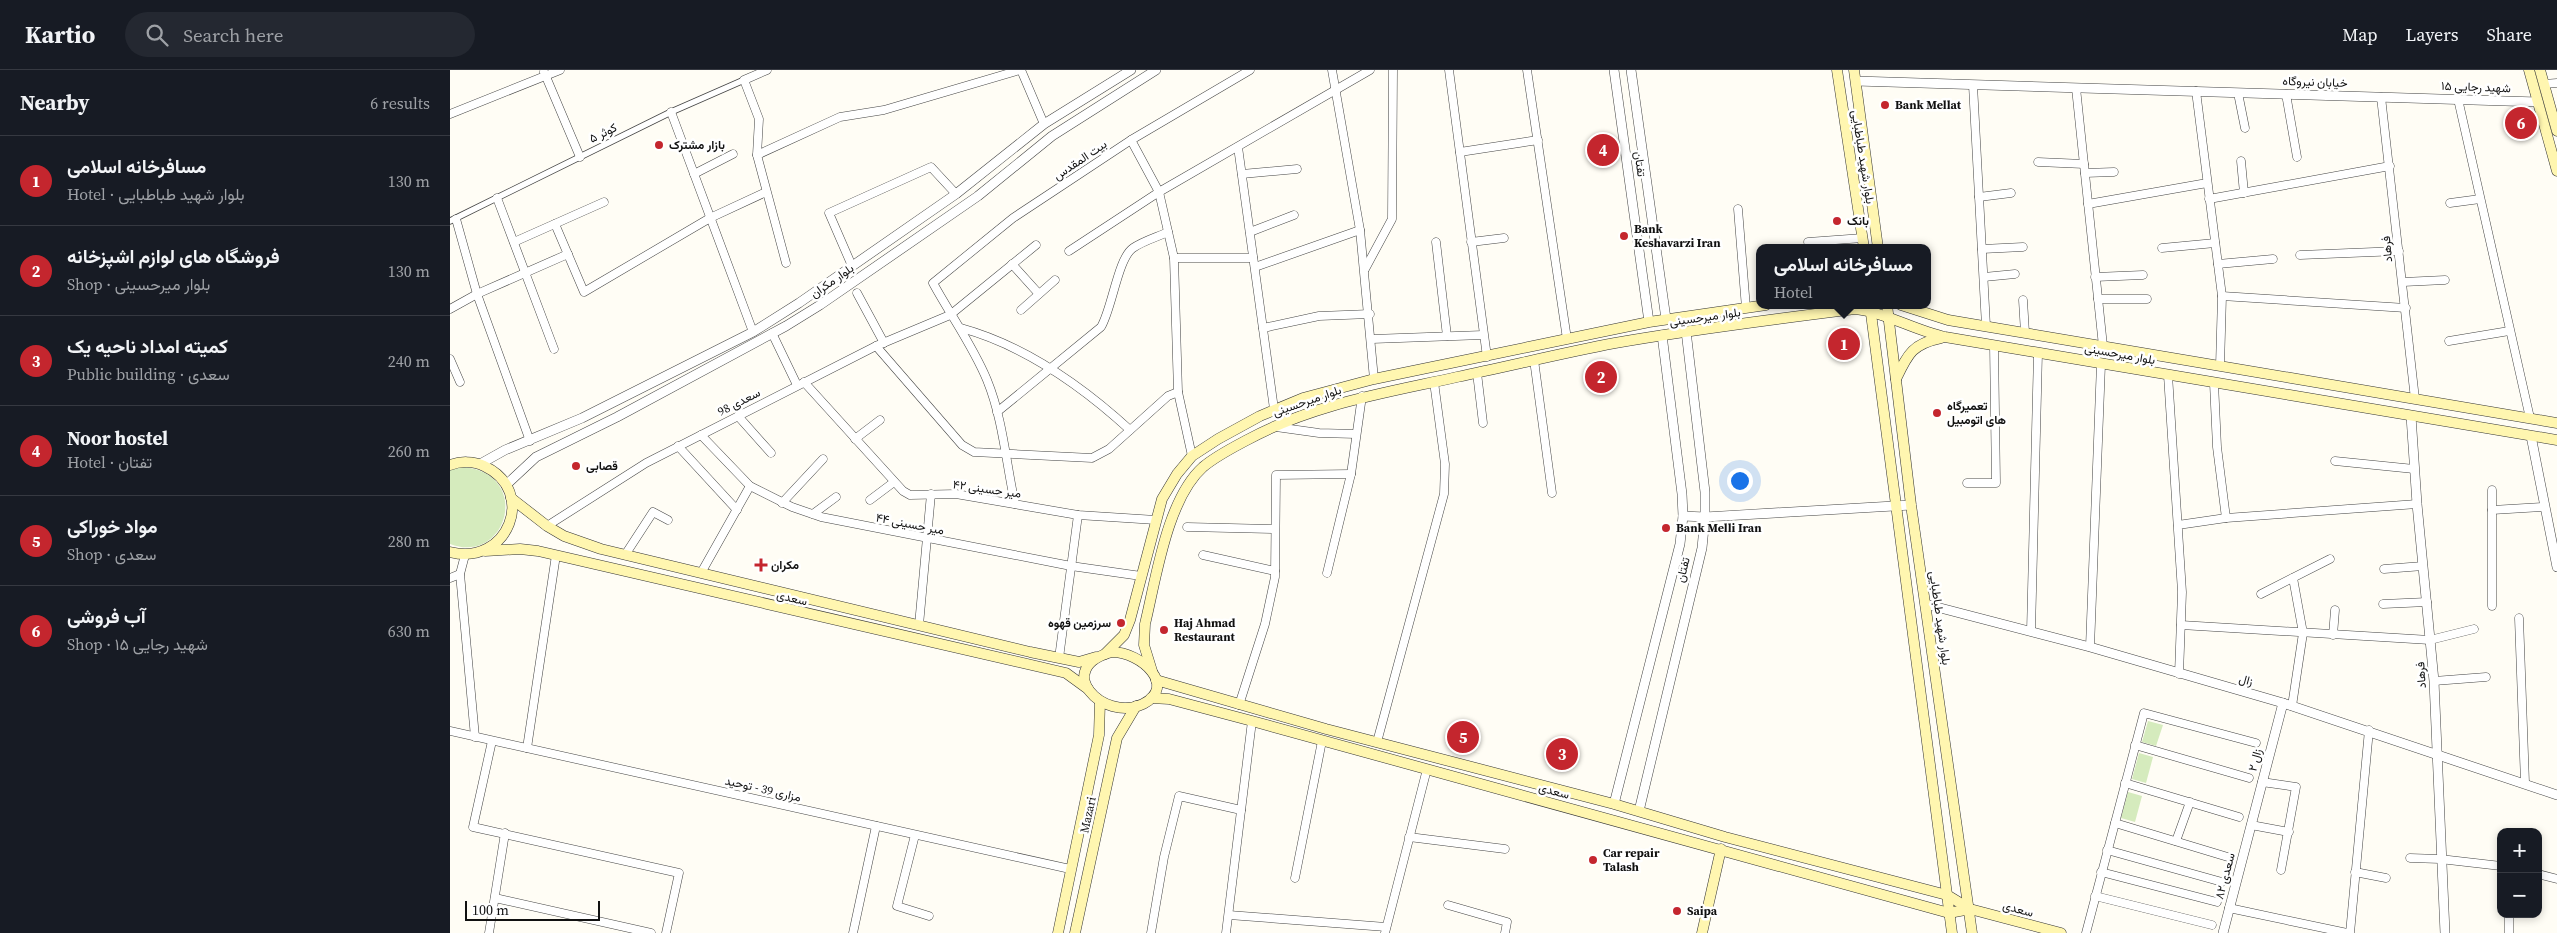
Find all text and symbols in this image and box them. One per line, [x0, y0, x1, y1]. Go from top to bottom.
search box [125, 12, 475, 57]
text: Kartio [25, 18, 95, 51]
icon: search [143, 21, 171, 49]
text: Search here [183, 22, 283, 48]
text: Map [2342, 22, 2377, 47]
text: Layers [2405, 22, 2458, 47]
text: Share [2486, 22, 2532, 47]
street label: خیابان نیروگاه [2282, 73, 2348, 91]
street label: شهید رجایی ۱۵ [2441, 78, 2511, 96]
text: Nearby [20, 88, 90, 117]
text: 6 results [370, 92, 430, 114]
place label: Bank Mellat [1895, 97, 1962, 113]
marker: Bank Mellat [1879, 99, 1891, 111]
pin: 6 [2505, 104, 2537, 142]
street label: بلوار شهید طباطبایی [1848, 109, 1878, 205]
street label: کوثر ۵ [587, 119, 619, 147]
pin: 4 [1587, 131, 1619, 169]
street label: بیت المقدس [1050, 136, 1110, 184]
place label: بازار مشترک [669, 137, 725, 153]
marker: بازار مشترک [653, 139, 665, 151]
street label: تفتان [1630, 150, 1650, 178]
text: مسافرخانه اسلامی [67, 153, 206, 179]
text: 1 [32, 170, 40, 192]
text: 130 m [388, 170, 430, 192]
text: Hotel · بلوار شهید طباطبایی [67, 183, 244, 205]
place label: بانک [1847, 213, 1869, 229]
marker: بانک [1831, 215, 1843, 227]
place label: Bank Keshavarzi Iran [1634, 221, 1721, 251]
marker: Bank Keshavarzi Iran [1618, 230, 1630, 242]
street label: فرهاد [2378, 235, 2396, 263]
text: فروشگاه های لوازم اشپزخانه [67, 243, 280, 269]
popup [1756, 244, 1931, 309]
text: مسافرخانه اسلامی [1774, 251, 1913, 277]
text: 2 [32, 260, 40, 282]
text: 130 m [388, 260, 430, 282]
street label: بلوار مکران [807, 260, 857, 302]
text: Shop · بلوار میرحسینی [67, 273, 210, 295]
text: Hotel [1774, 281, 1813, 303]
street label: بلوار میرحسینی [1668, 304, 1742, 330]
pin: 1 [1828, 325, 1860, 363]
text: کمیته امداد ناحیه یک [67, 333, 228, 359]
street label: بلوار میرحسینی [2083, 340, 2157, 368]
text: 3 [32, 350, 40, 372]
text: 240 m [388, 350, 430, 372]
pin: 2 [1585, 358, 1617, 396]
text: Public building · سعدی [67, 363, 230, 385]
street label: بلوار میرحسینی [1271, 382, 1343, 420]
street label: سعدی 98 [715, 384, 763, 420]
place label: تعمیرگاه های اتومبیل [1947, 398, 2006, 428]
marker: تعمیرگاه های اتومبیل [1931, 407, 1943, 419]
text: Noor hostel [67, 425, 168, 451]
text: 4 [32, 440, 40, 462]
text: 260 m [388, 440, 430, 462]
text: Hotel · تفتان [67, 451, 152, 473]
place label: قصابی [586, 458, 618, 474]
marker: قصابی [570, 460, 582, 472]
your location [1727, 468, 1753, 494]
street label: میر حسینی ۴۲ [952, 476, 1022, 502]
street label: میر حسینی ۴۴ [874, 510, 946, 538]
text: مواد خوراکی [67, 513, 158, 539]
place label: Bank Melli Iran [1676, 520, 1762, 536]
marker: Bank Melli Iran [1660, 522, 1672, 534]
text: 5 [32, 530, 40, 552]
text: 280 m [388, 530, 430, 552]
text: Shop · سعدی [67, 543, 156, 565]
street label: تفتان [1672, 555, 1694, 584]
place label: مکران [771, 557, 800, 573]
marker: مکران [755, 559, 767, 571]
street label: بلوار شهید طباطبایی [1925, 570, 1955, 666]
street label: سعدی [775, 586, 809, 610]
text: آب فروشی [67, 603, 146, 629]
place label: سرزمین قهوه [1048, 615, 1111, 631]
place label: Haj Ahmad Restaurant [1174, 615, 1236, 645]
marker: سرزمین قهوه [1115, 617, 1127, 629]
text: 6 [32, 620, 40, 642]
text: 630 m [388, 620, 430, 642]
marker: Haj Ahmad Restaurant [1158, 624, 1170, 636]
text: Shop · شهید رجایی ۱۵ [67, 633, 208, 655]
street label: فرهاد [2412, 661, 2430, 689]
street label: زال [2237, 670, 2255, 690]
pin: 5 [1447, 718, 1479, 756]
pin: 3 [1546, 735, 1578, 773]
street label: زال ۲ [2244, 747, 2266, 773]
street label: مزاری 39 - توحید [723, 772, 803, 806]
street label: سعدی [1537, 779, 1571, 803]
street label: Mazari [1076, 795, 1100, 835]
map controls [2497, 828, 2542, 918]
button: + [2497, 828, 2542, 873]
place label: Car repair Talash [1603, 845, 1660, 875]
street label: سعدی ۸۲ [2211, 851, 2239, 901]
marker: Car repair Talash [1587, 854, 1599, 866]
button: − [2497, 873, 2542, 918]
street label: سعدی [2001, 897, 2035, 921]
scale bar [465, 898, 600, 921]
text: 100 m [472, 900, 509, 920]
place label: Saipa [1687, 903, 1718, 919]
marker: Saipa [1671, 905, 1683, 917]

